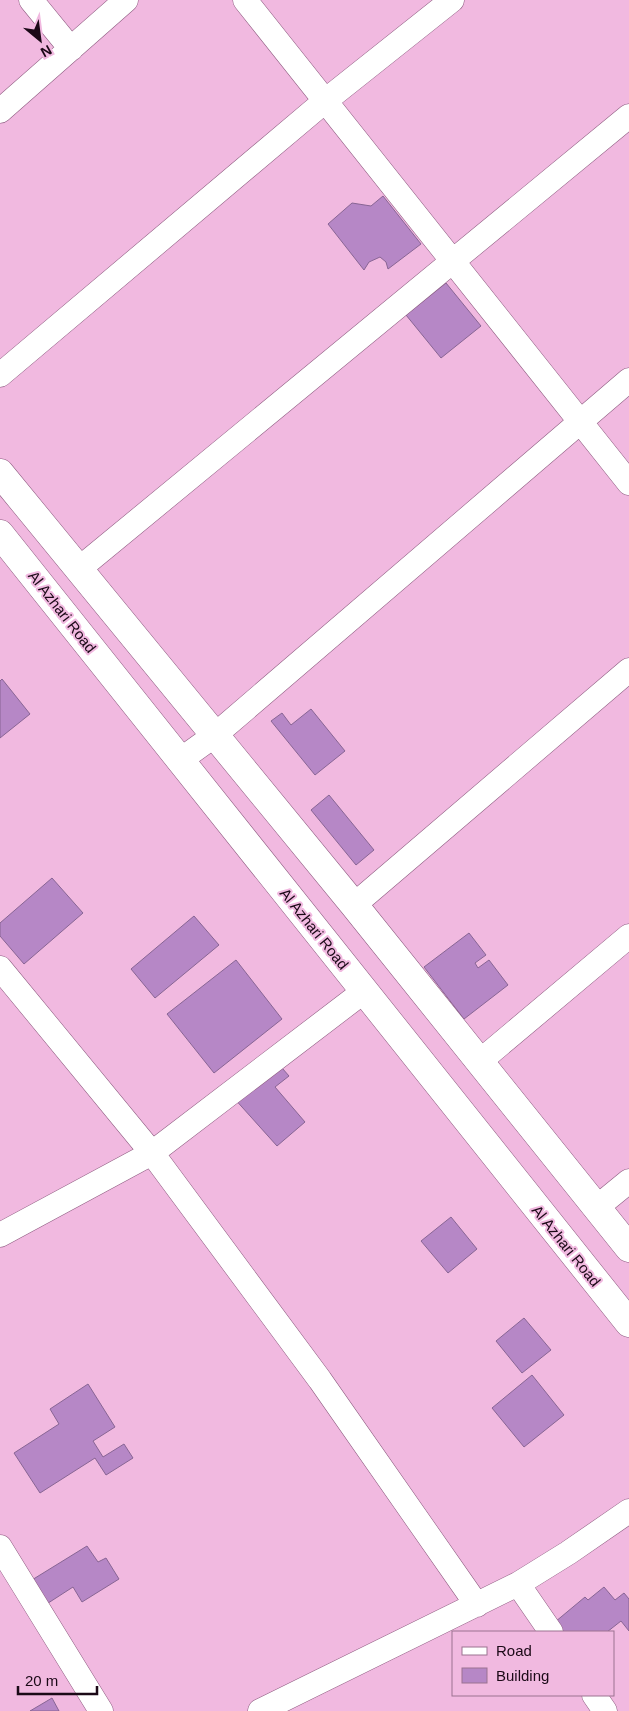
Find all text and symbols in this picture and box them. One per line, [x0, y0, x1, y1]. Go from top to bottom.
north arrow [15, 15, 65, 65]
text: N [38, 42, 55, 61]
street label: Al Azhari Road [25, 567, 100, 656]
street label: Al Azhari Road [277, 885, 352, 973]
street label: Al Azhari Road [529, 1202, 604, 1290]
legend [452, 1631, 614, 1696]
text: Road [496, 1642, 532, 1659]
scale bar [18, 1664, 96, 1696]
text: Building [496, 1667, 549, 1684]
text: 20 m [25, 1672, 58, 1689]

